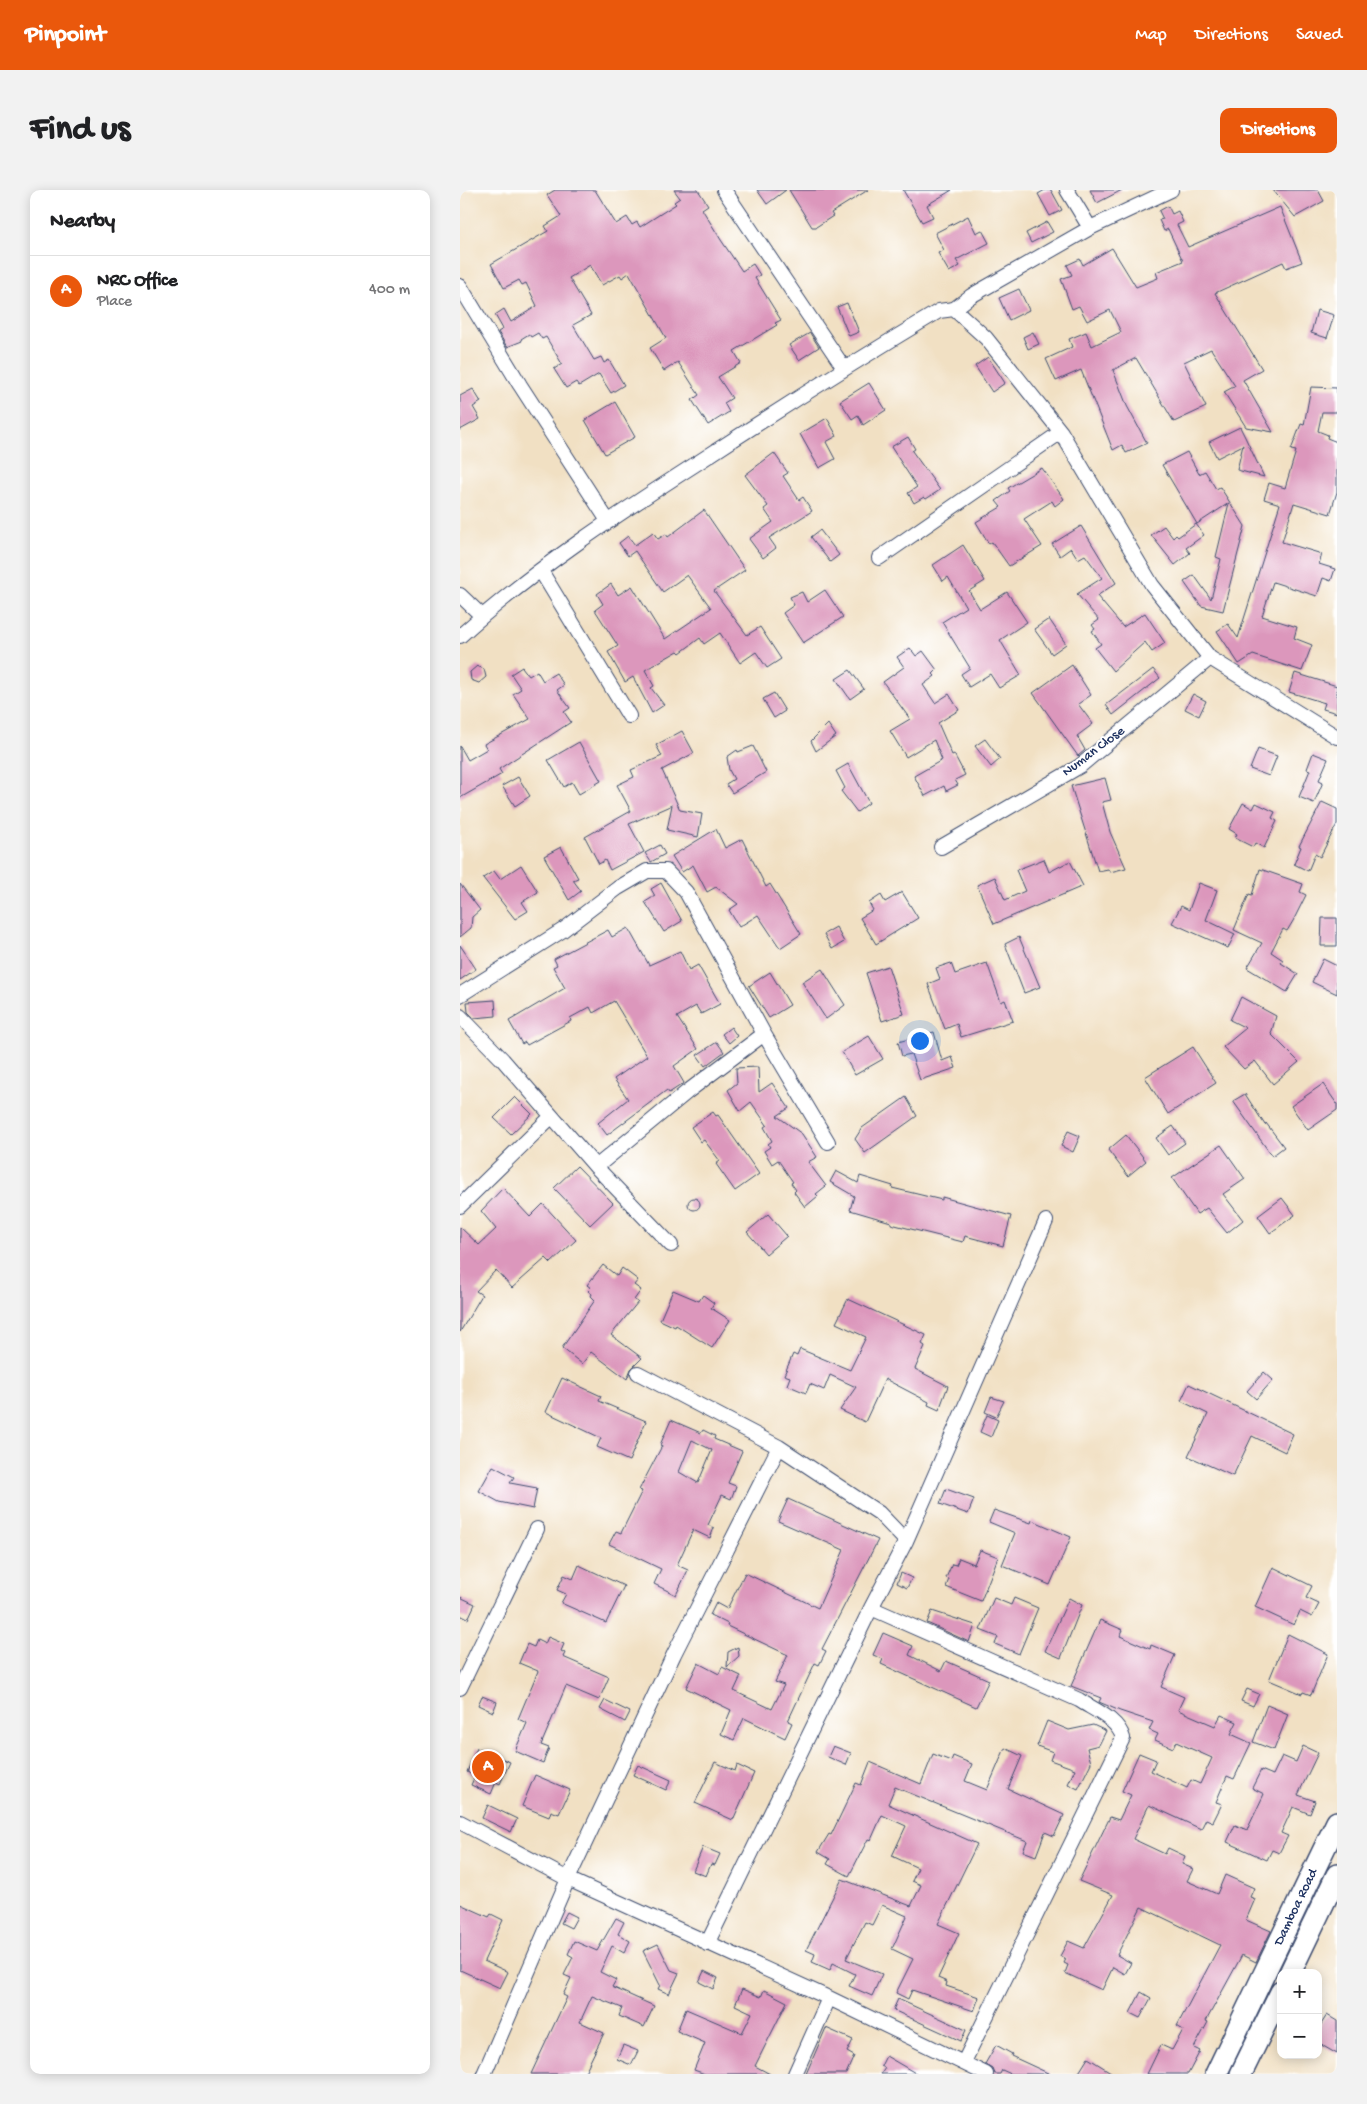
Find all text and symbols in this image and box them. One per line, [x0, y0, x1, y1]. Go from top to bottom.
text: Pinpoint [25, 21, 106, 50]
text: Map [1135, 25, 1167, 46]
text: Directions [1195, 25, 1268, 46]
text: Saved [1296, 25, 1342, 46]
button: Directions [1220, 108, 1337, 153]
text: Find us [30, 110, 130, 151]
text: Nearby [50, 210, 115, 235]
text: NRC Office [97, 270, 178, 293]
text: A [61, 281, 71, 300]
text: 400 m [369, 281, 410, 300]
text: Place [97, 293, 132, 312]
street label: Numan Close [1059, 723, 1129, 781]
your location [907, 1028, 933, 1054]
pin: A [472, 1748, 504, 1786]
street label: Damboa Road [1270, 1864, 1323, 1949]
map controls [1277, 1969, 1322, 2059]
button: + [1277, 1969, 1322, 2014]
button: − [1277, 2014, 1322, 2059]

